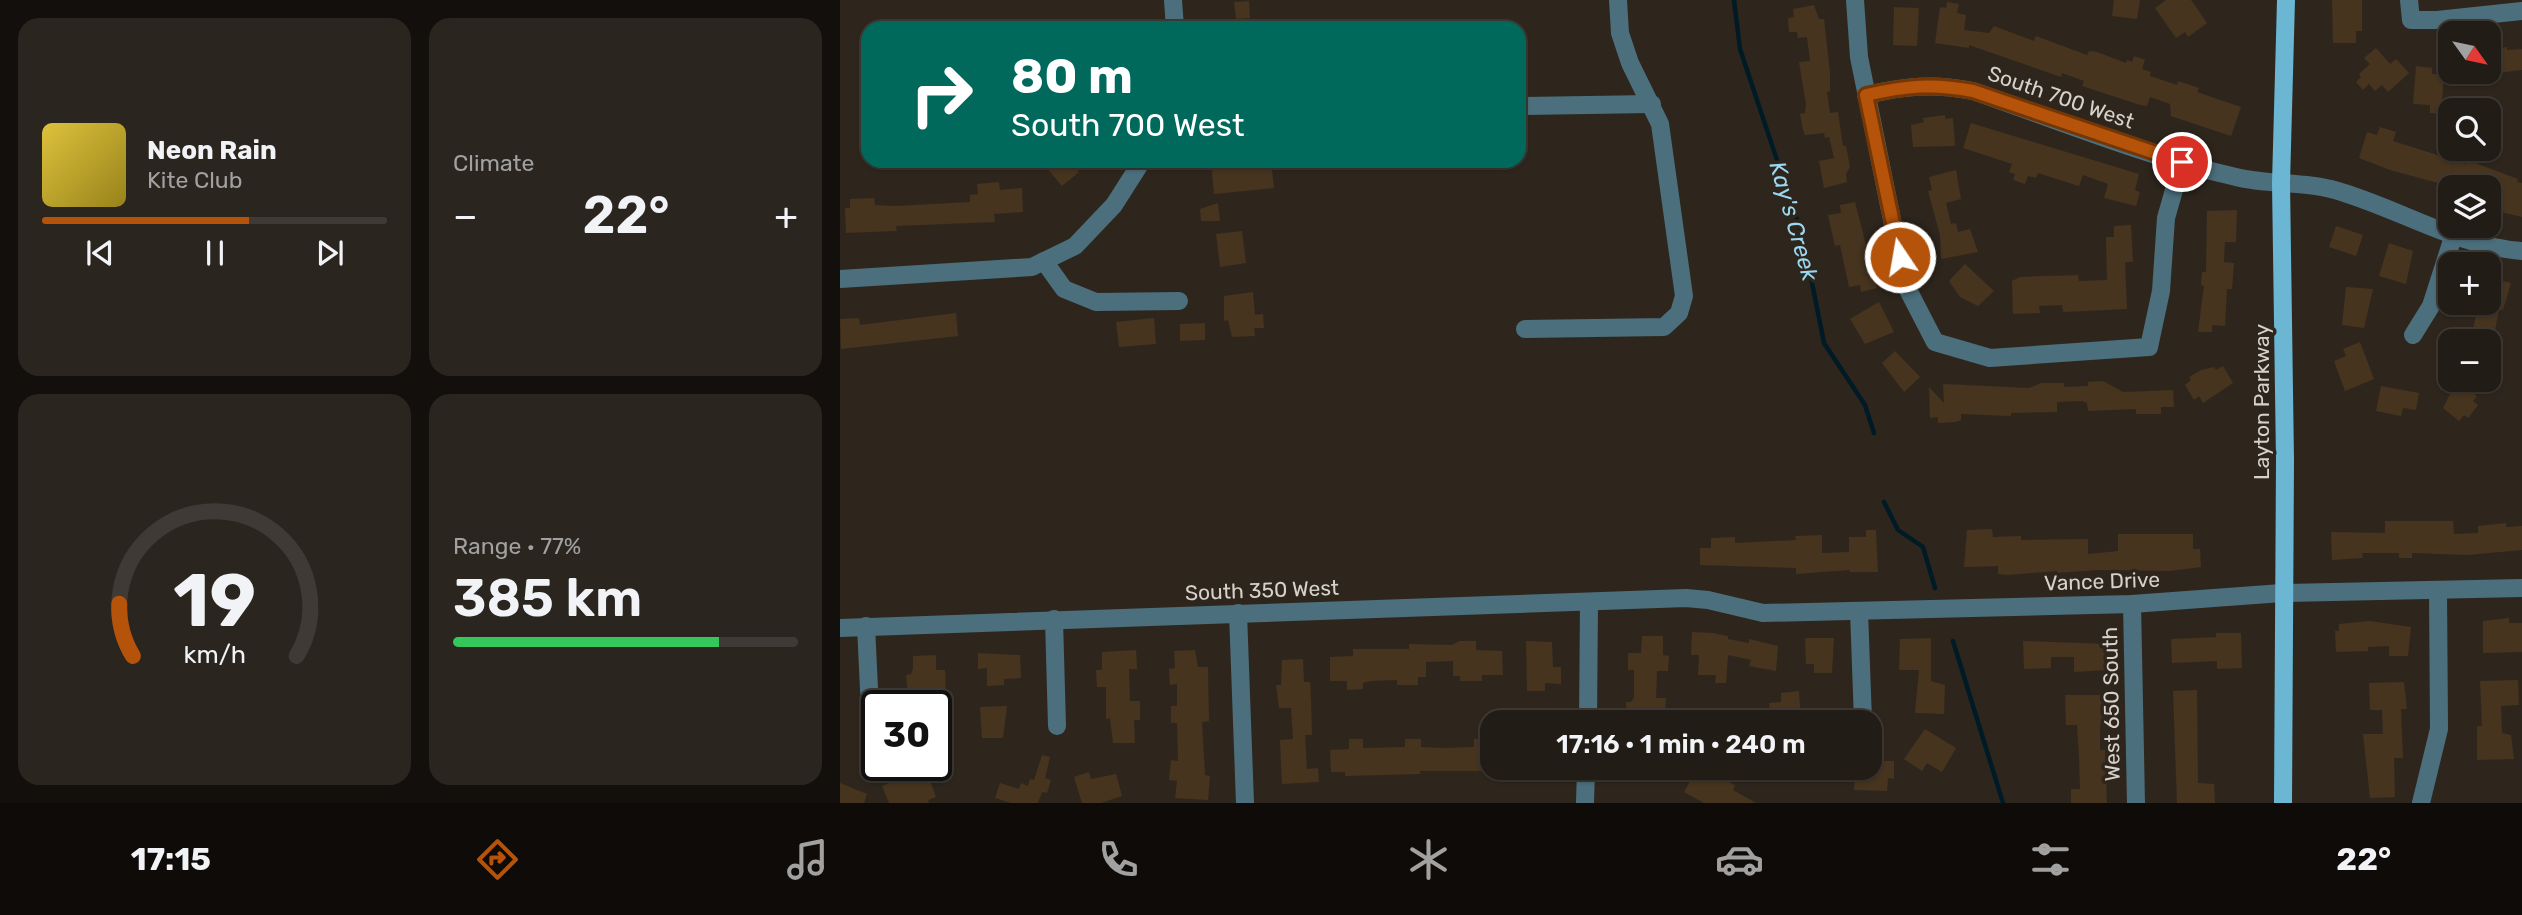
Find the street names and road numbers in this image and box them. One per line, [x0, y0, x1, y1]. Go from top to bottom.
street label: South 700 West [1985, 60, 2137, 134]
street label: Layton Parkway [2249, 324, 2274, 480]
street label: Vance Drive [2044, 566, 2160, 596]
street label: South 350 West [1185, 575, 1339, 605]
street label: West 650 South [2097, 627, 2125, 781]

